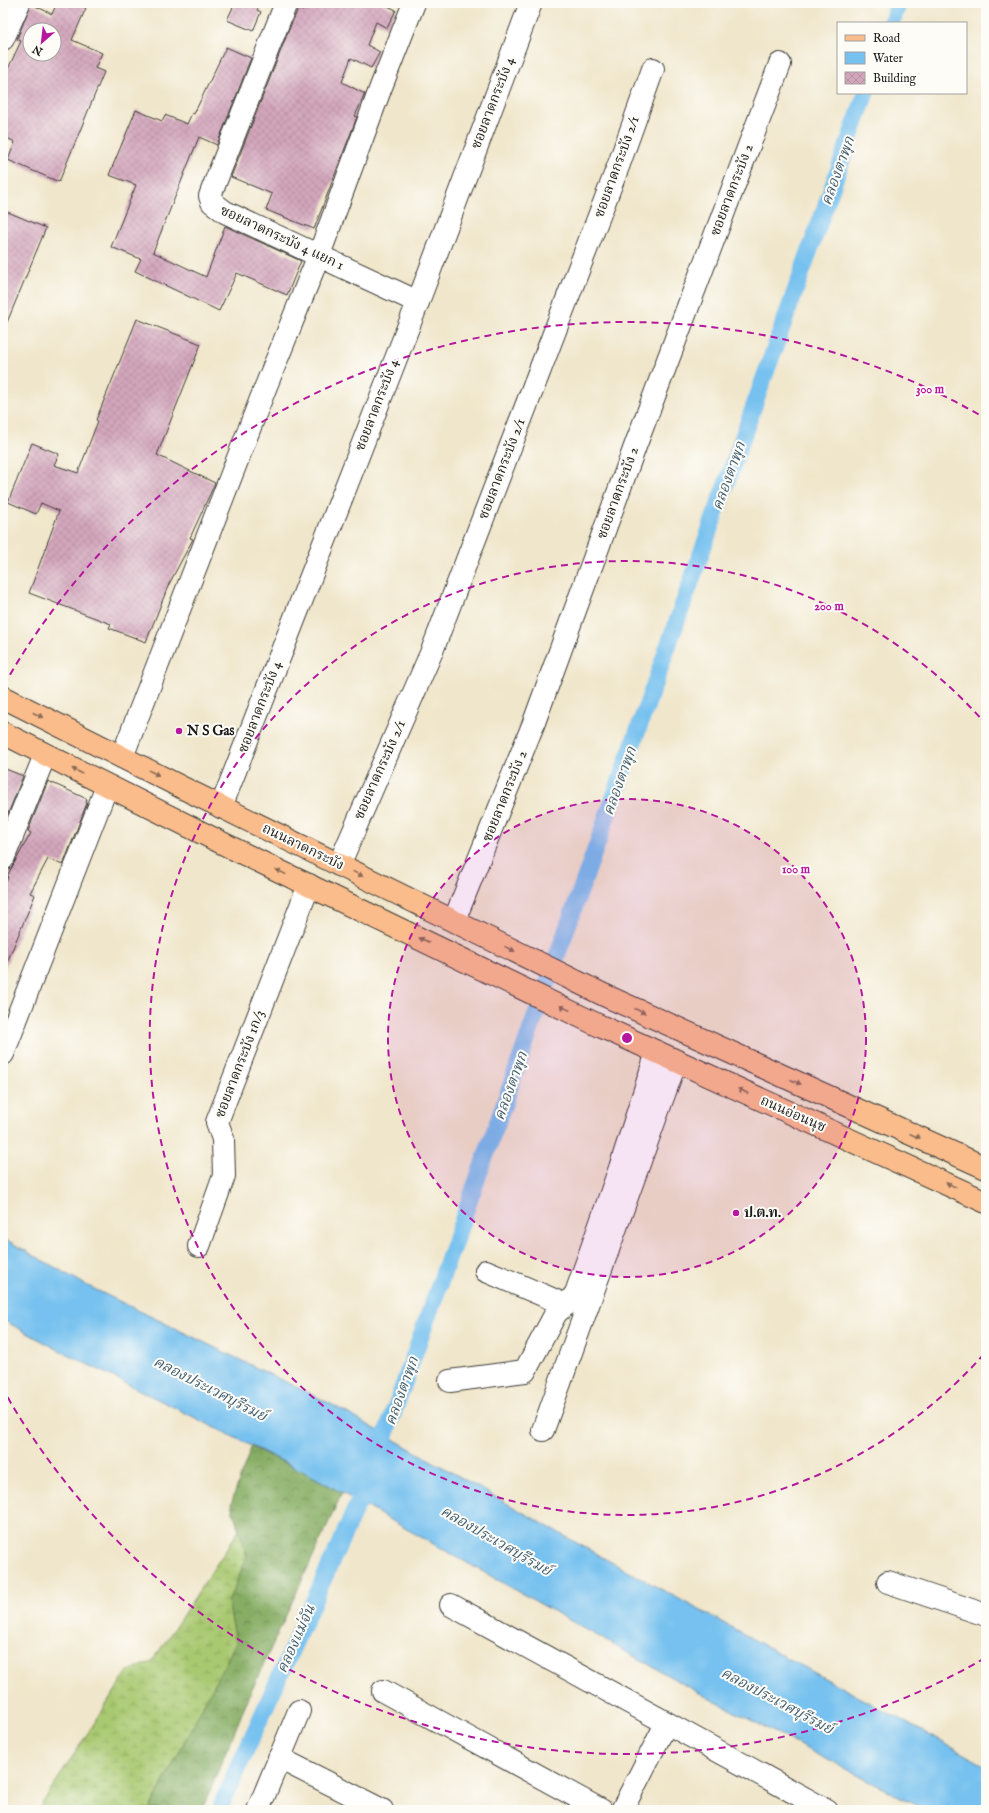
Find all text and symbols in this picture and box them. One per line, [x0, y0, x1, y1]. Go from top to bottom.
north arrow [22, 22, 62, 62]
legend [837, 22, 967, 94]
text: Road [873, 31, 901, 46]
text: N [30, 41, 46, 59]
text: Water [873, 51, 904, 66]
street label: ซอยลาดกระบัง 4 [467, 54, 519, 152]
text: Building [873, 71, 917, 86]
street label: ซอยลาดกระบัง 2/1 [590, 114, 644, 220]
water label: คลองตาพุก [817, 133, 859, 208]
street label: ซอยลาดกระบัง 2 [706, 141, 758, 238]
street label: ซอยลาดกระบัง 4 แยก 1 [217, 201, 347, 275]
street label: ซอยลาดกระบัง 4 [351, 356, 403, 454]
text: 300 m [916, 382, 945, 397]
street label: ซอยลาดกระบัง 2/1 [474, 416, 530, 522]
water label: คลองตาพุก [708, 438, 750, 513]
street label: ซอยลาดกระบัง 2 [593, 444, 643, 542]
text: 200 m [814, 599, 844, 614]
street label: ซอยลาดกระบัง 4 [234, 658, 286, 756]
one-way arrow [32, 712, 44, 718]
street label: ซอยลาดกระบัง 2/1 [350, 718, 410, 822]
place label: N S Gas [186, 722, 235, 740]
marker: N S Gas [174, 726, 184, 736]
water label: คลองตาพุก [599, 743, 641, 818]
street label: ซอยลาดกระบัง 2 [479, 747, 532, 844]
one-way arrow [71, 767, 83, 774]
one-way arrow [148, 770, 160, 776]
street label: ถนนลาดกระบัง [259, 819, 347, 875]
text: 100 m [782, 862, 811, 877]
one-way arrow [275, 869, 287, 875]
one-way arrow [353, 871, 364, 878]
one-way arrow [418, 937, 430, 943]
one-way arrow [504, 946, 516, 952]
one-way arrow [559, 1005, 571, 1011]
street label: ซอยลาดกระบัง 1ก/3 [211, 1008, 269, 1120]
one-way arrow [634, 1008, 645, 1014]
centre of rings [620, 1031, 634, 1045]
water label: คลองตาพุก [490, 1048, 532, 1123]
one-way arrow [791, 1079, 802, 1085]
one-way arrow [737, 1088, 749, 1094]
street label: ถนนอ่อนนุช [757, 1092, 829, 1136]
one-way arrow [909, 1133, 921, 1139]
one-way arrow [944, 1182, 956, 1188]
place label: ป.ต.ท. [744, 1204, 781, 1222]
marker: ป.ต.ท. [731, 1208, 741, 1218]
water label: คลองประเวศบุรีรมย์ [150, 1352, 273, 1427]
water label: คลองตาพุก [381, 1353, 423, 1428]
water label: คลองประเวศบุรีรมย์ [437, 1502, 557, 1582]
water label: คลองแม่จัน [273, 1602, 320, 1676]
water label: คลองประเวศบุรีรมย์ [718, 1663, 839, 1740]

